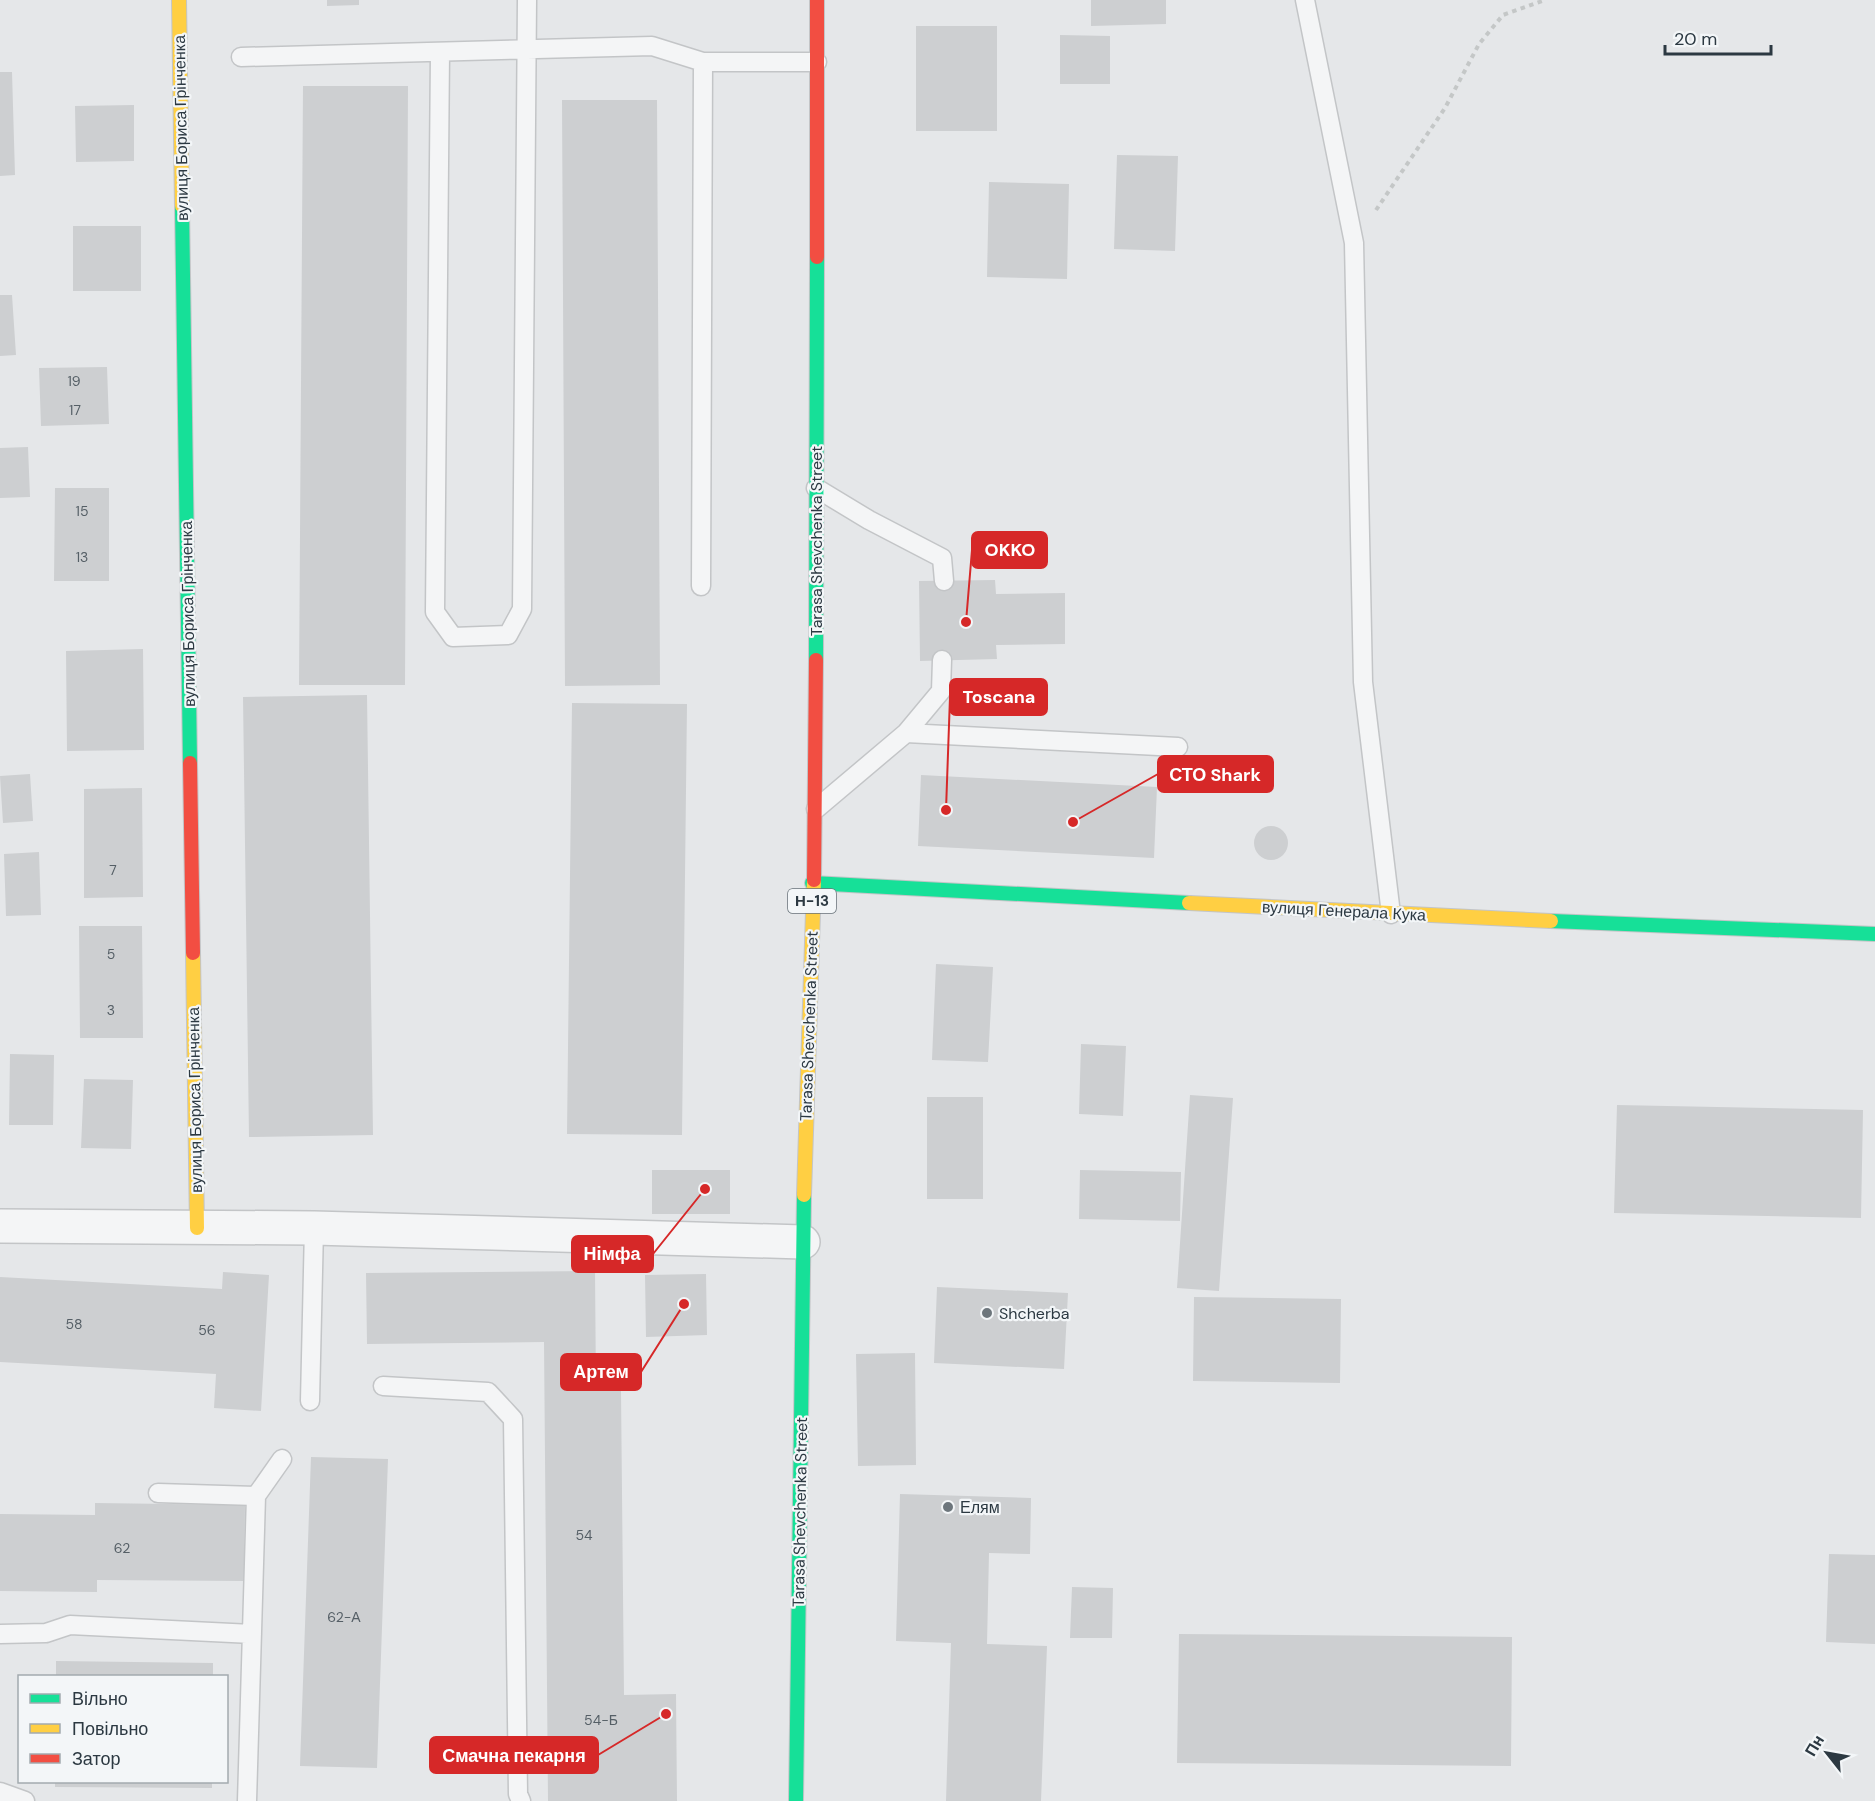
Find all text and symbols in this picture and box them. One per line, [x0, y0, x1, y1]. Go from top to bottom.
scale bar [1665, 18, 1772, 56]
text: 20 m [1674, 27, 1717, 51]
street label: вулиця Бориса Грінченка [169, 35, 193, 221]
house number: 19 [67, 372, 81, 390]
house number: 17 [69, 401, 81, 419]
street label: Tarasa Shevchenka Street [806, 446, 827, 636]
house number: 15 [76, 502, 88, 520]
street label: вулиця Бориса Грінченка [176, 521, 200, 707]
callout: OKKO [972, 532, 1047, 568]
text: OKKO [985, 538, 1035, 562]
house number: 13 [76, 548, 88, 566]
callout: Toscana [950, 679, 1047, 715]
text: Toscana [963, 685, 1035, 709]
callout: СТО Shark [1158, 756, 1273, 792]
text: СТО Shark [1169, 763, 1261, 787]
house number: 7 [109, 861, 117, 879]
road number: Н-13 [788, 889, 836, 913]
street label: вулиця Генерала Кука [1261, 896, 1427, 926]
street label: Tarasa Shevchenka Street [795, 931, 823, 1121]
house number: 5 [107, 945, 115, 963]
house number: 3 [107, 1001, 115, 1019]
street label: вулиця Бориса Грінченка [183, 1007, 207, 1193]
callout: Німфа [572, 1236, 653, 1272]
text: Німфа [584, 1242, 641, 1266]
place label: Shcherba [999, 1303, 1070, 1324]
marker: Shcherba [980, 1306, 994, 1320]
house number: 58 [65, 1315, 83, 1333]
house number: 56 [198, 1321, 216, 1339]
callout: Артем [561, 1354, 641, 1390]
text: Артем [573, 1360, 629, 1384]
street label: Tarasa Shevchenka Street [788, 1417, 812, 1607]
place label: Елям [960, 1497, 1000, 1518]
marker: Елям [941, 1500, 955, 1514]
house number: 54 [575, 1526, 593, 1544]
house number: 62 [114, 1539, 130, 1557]
house number: 62-А [327, 1608, 361, 1626]
legend [18, 1675, 228, 1783]
text: Вільно [72, 1687, 128, 1711]
house number: 54-Б [584, 1711, 618, 1729]
text: Повільно [72, 1717, 148, 1741]
north arrow [1797, 1723, 1857, 1783]
text: Пн [1800, 1731, 1829, 1760]
callout: Смачна пекарня [430, 1737, 598, 1773]
text: Смачна пекарня [442, 1744, 586, 1768]
text: Затор [72, 1747, 121, 1771]

